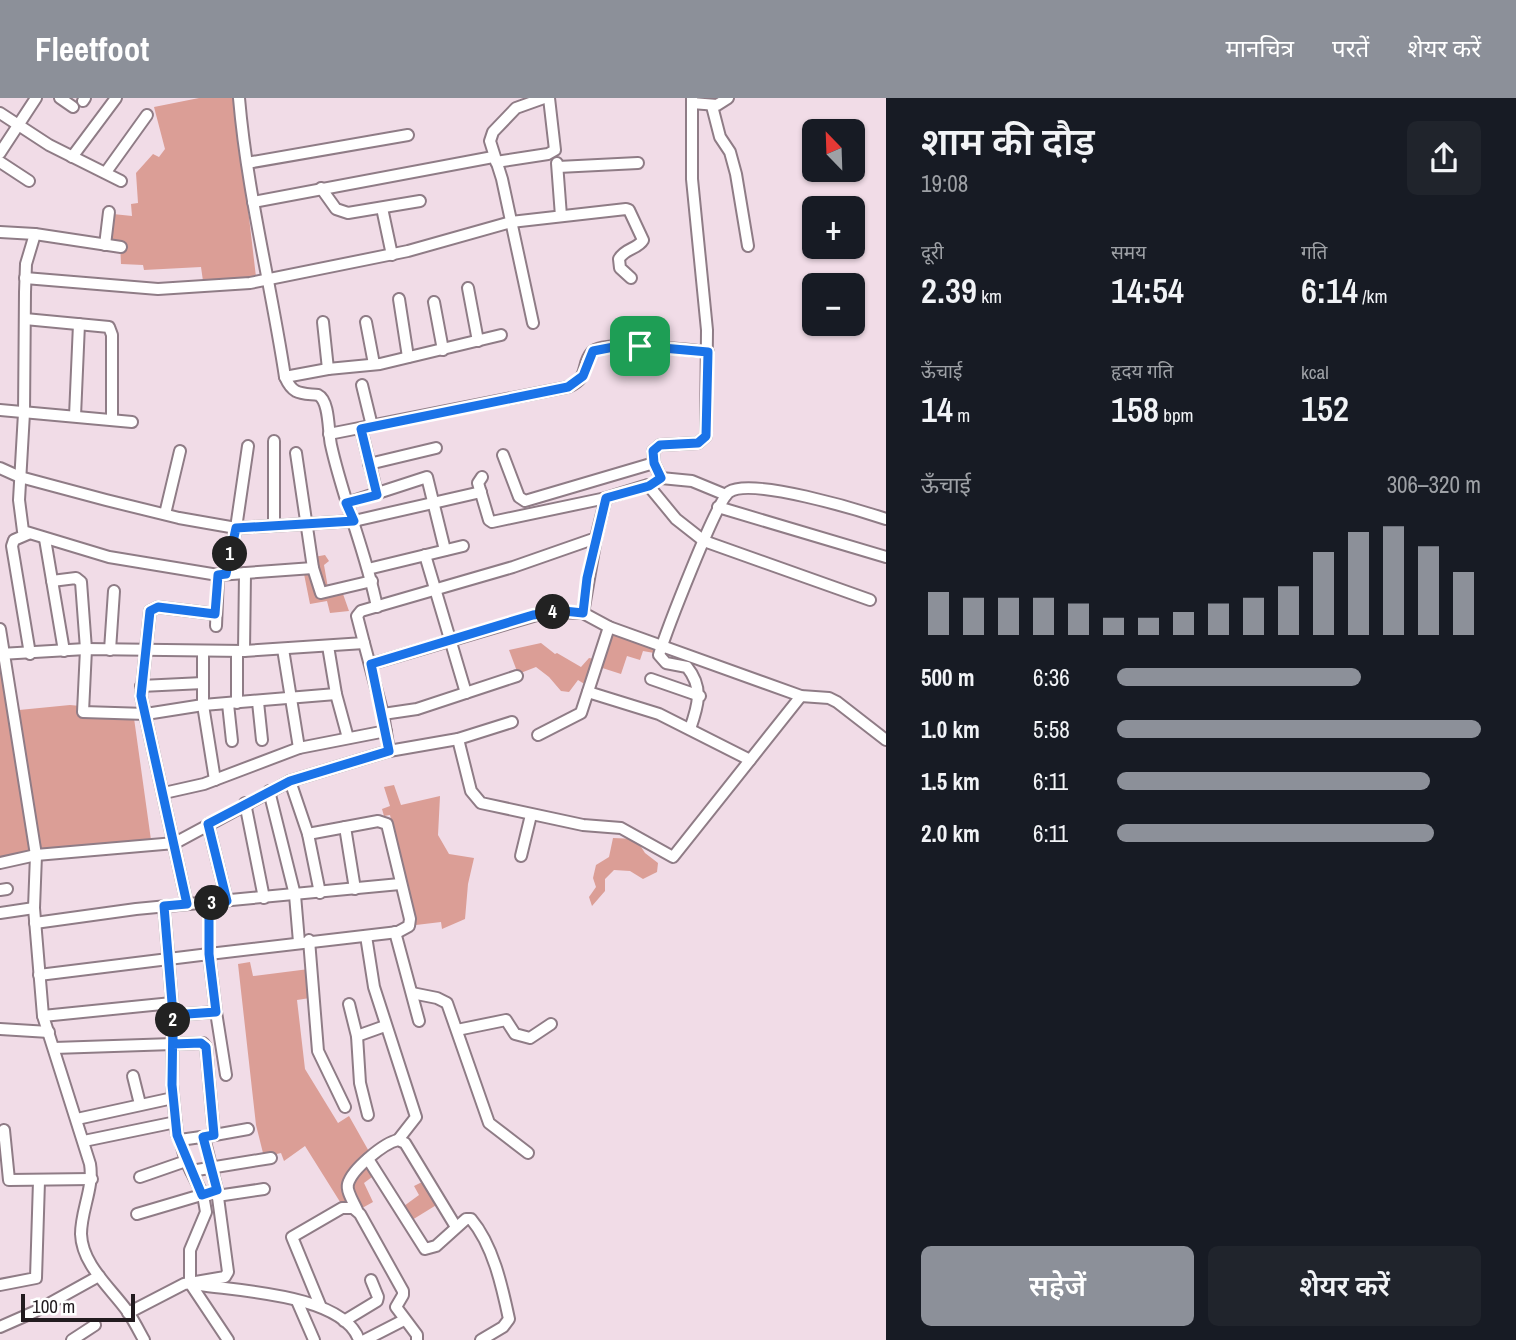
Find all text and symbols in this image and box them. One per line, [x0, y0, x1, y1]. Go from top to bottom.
text: Fleetfoot [35, 27, 149, 71]
text: मानचित्र [1225, 32, 1294, 64]
text: परतें [1332, 32, 1369, 64]
text: शेयर करें [1407, 32, 1481, 64]
text: शाम की दौड़ [921, 116, 1095, 167]
north arrow [802, 119, 864, 182]
map controls [802, 119, 865, 336]
button: share [1407, 121, 1481, 195]
text: 19:08 [921, 168, 968, 199]
button: + [802, 196, 865, 259]
text: दूरी [921, 239, 944, 265]
text: समय [1111, 239, 1146, 265]
text: गति [1301, 239, 1327, 265]
text: 2.39 [921, 267, 977, 314]
text: 14:54 [1111, 267, 1184, 314]
text: 6:14 [1301, 267, 1358, 314]
button: − [802, 273, 865, 336]
text: km [977, 283, 1002, 309]
text: /km [1358, 283, 1387, 309]
pin [610, 316, 670, 376]
icon: arrive [621, 327, 659, 365]
text: ऊँचाई [921, 358, 962, 384]
text: हृदय गति [1111, 358, 1173, 384]
text: kcal [1301, 359, 1329, 385]
text: 152 [1301, 385, 1349, 432]
text: 14 [921, 386, 953, 433]
text: 158 [1111, 386, 1159, 433]
text: m [953, 402, 970, 428]
text: bpm [1159, 402, 1194, 428]
text: ऊँचाई [921, 469, 971, 500]
text: 306–320 m [1387, 469, 1481, 500]
pin: 1 [212, 536, 247, 572]
text: 1 [225, 540, 234, 566]
pin: 4 [536, 594, 570, 630]
text: 4 [548, 598, 557, 624]
text: 500 m [921, 662, 974, 693]
text: 6:36 [1033, 662, 1070, 693]
text: 1.0 km [921, 714, 980, 745]
text: 5:58 [1033, 714, 1070, 745]
text: 1.5 km [921, 766, 980, 797]
text: 6:11 [1033, 766, 1068, 797]
text: 2.0 km [921, 818, 980, 849]
text: 6:11 [1033, 818, 1068, 849]
pin: 3 [194, 886, 230, 920]
text: 3 [207, 889, 216, 915]
pin: 2 [156, 1002, 190, 1038]
text: 2 [168, 1006, 177, 1032]
button: सहेजें [921, 1246, 1194, 1326]
button: शेयर करें [1208, 1246, 1481, 1326]
scale bar [21, 1291, 135, 1323]
text: 100 m [32, 1293, 75, 1319]

